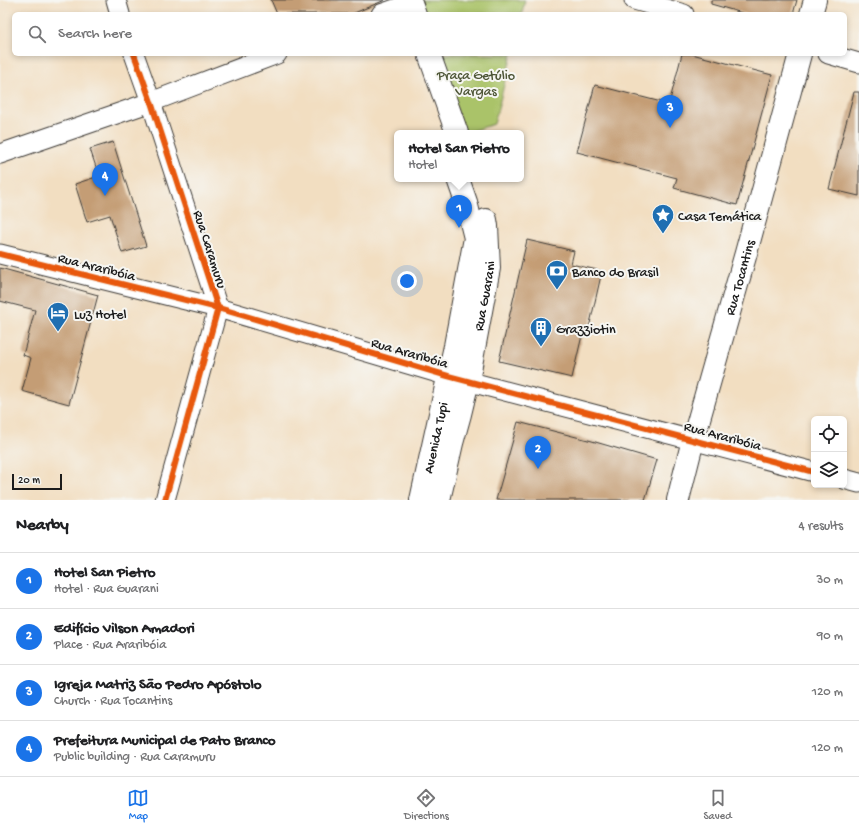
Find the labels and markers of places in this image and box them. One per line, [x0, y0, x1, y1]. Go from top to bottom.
pin: 3 [657, 95, 683, 128]
pin: 4 [92, 163, 118, 196]
pin: 1 [446, 195, 472, 228]
place icon: Casa Temática [650, 202, 676, 235]
place label: Casa Temática [678, 209, 762, 226]
bank icon: Banco do Brasil [544, 258, 570, 291]
place label: Banco do Brasil [571, 265, 659, 282]
hotel icon: Luz Hotel [45, 300, 71, 333]
place label: Luz Hotel [74, 307, 126, 324]
building icon: Grazziotin [528, 315, 554, 348]
place label: Grazziotin [556, 322, 616, 339]
pin: 2 [525, 436, 551, 469]

